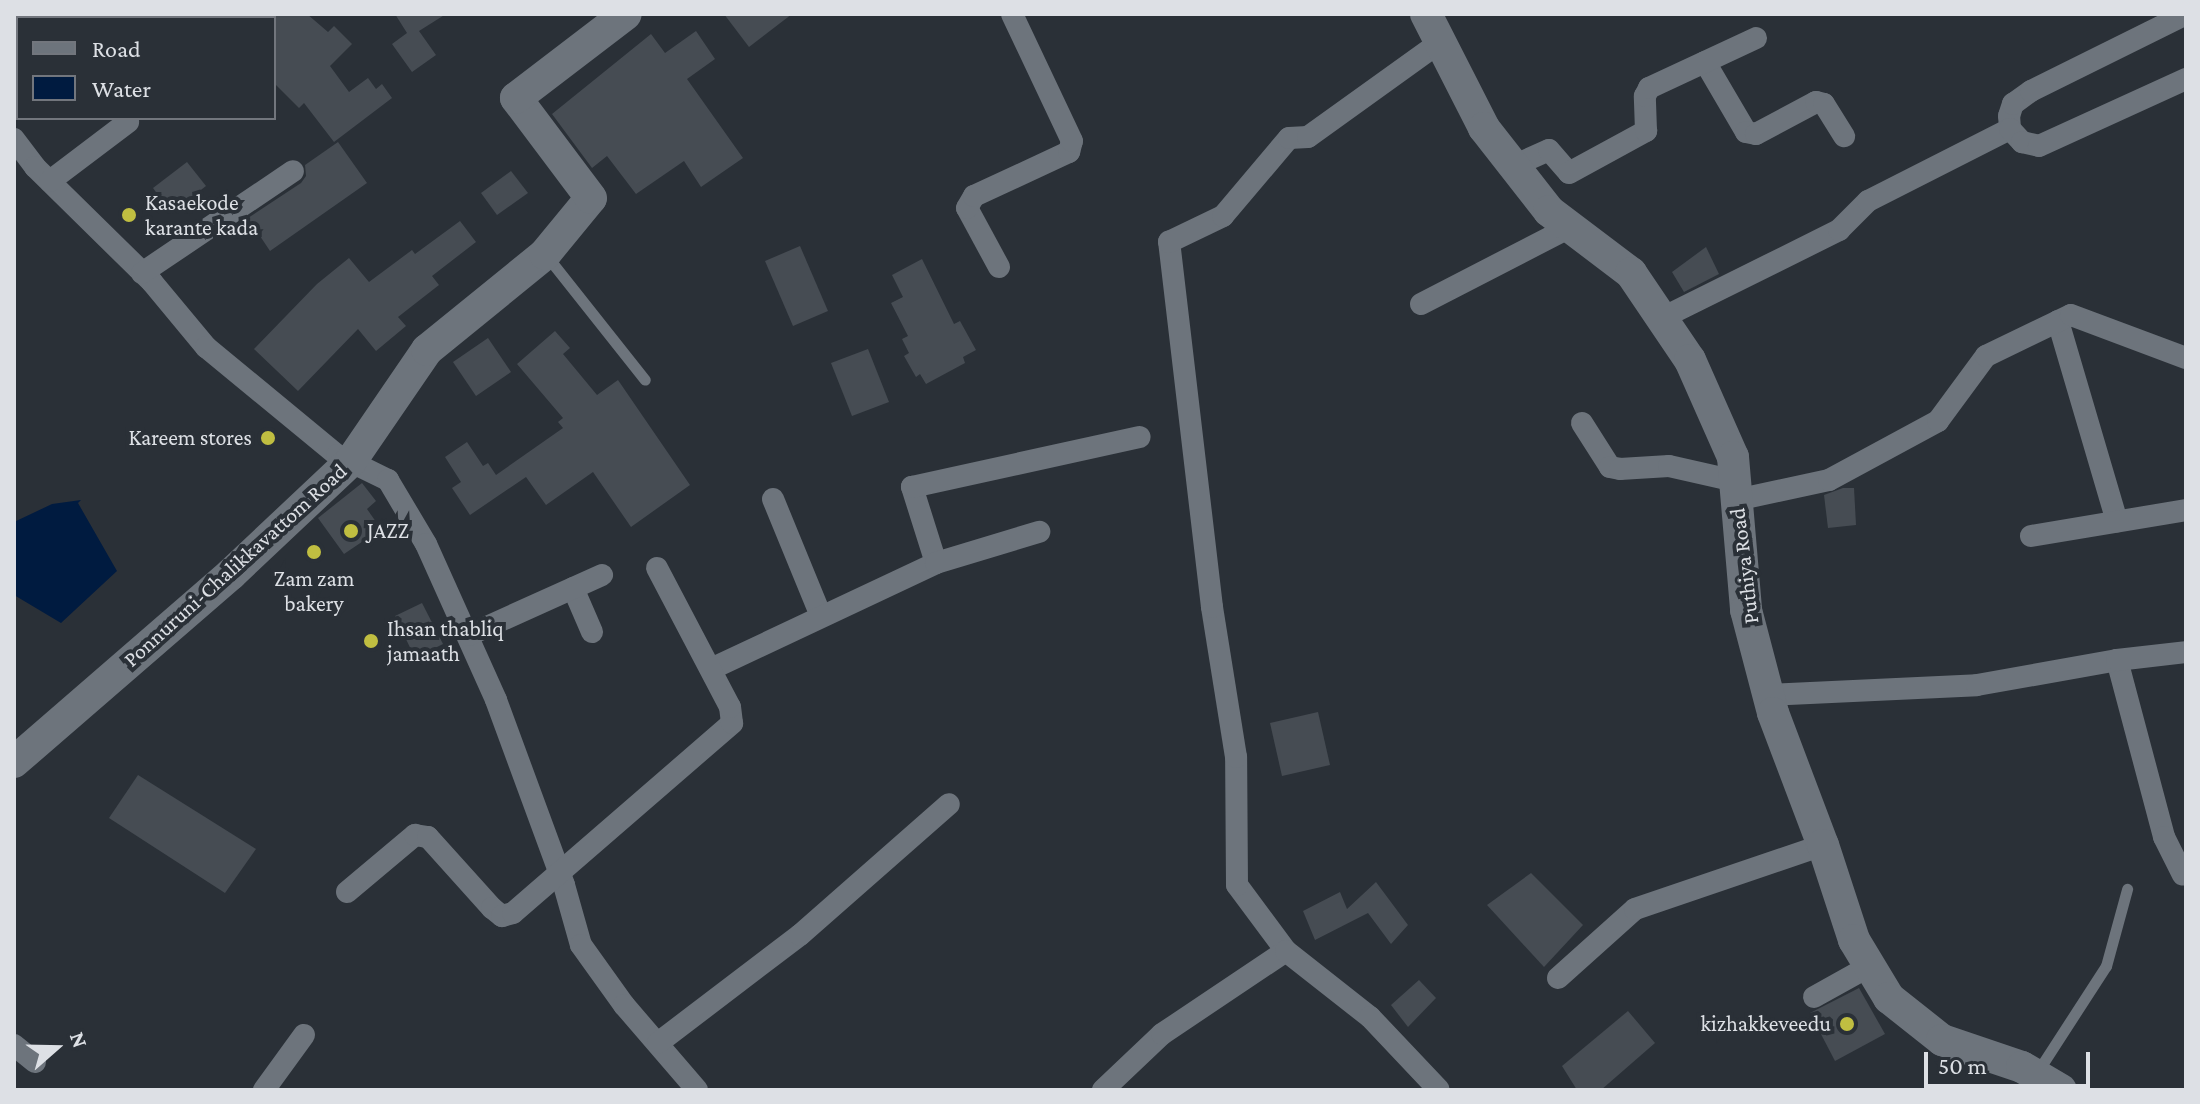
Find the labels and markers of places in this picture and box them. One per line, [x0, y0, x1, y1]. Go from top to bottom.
place label: Kasaekode karante kada [145, 189, 258, 240]
marker: Kasaekode karante kada [120, 206, 138, 224]
place label: Kareem stores [129, 425, 252, 451]
marker: Kareem stores [259, 429, 277, 447]
place label: JAZZ [367, 518, 409, 544]
marker: JAZZ [342, 522, 360, 540]
marker: Zam zam bakery [305, 543, 323, 561]
place label: Zam zam bakery [274, 565, 354, 616]
place label: Ihsan thabliq jamaath [387, 615, 504, 666]
marker: Ihsan thabliq jamaath [362, 632, 380, 650]
place label: kizhakkeveedu [1700, 1011, 1831, 1037]
marker: kizhakkeveedu [1838, 1015, 1856, 1033]

